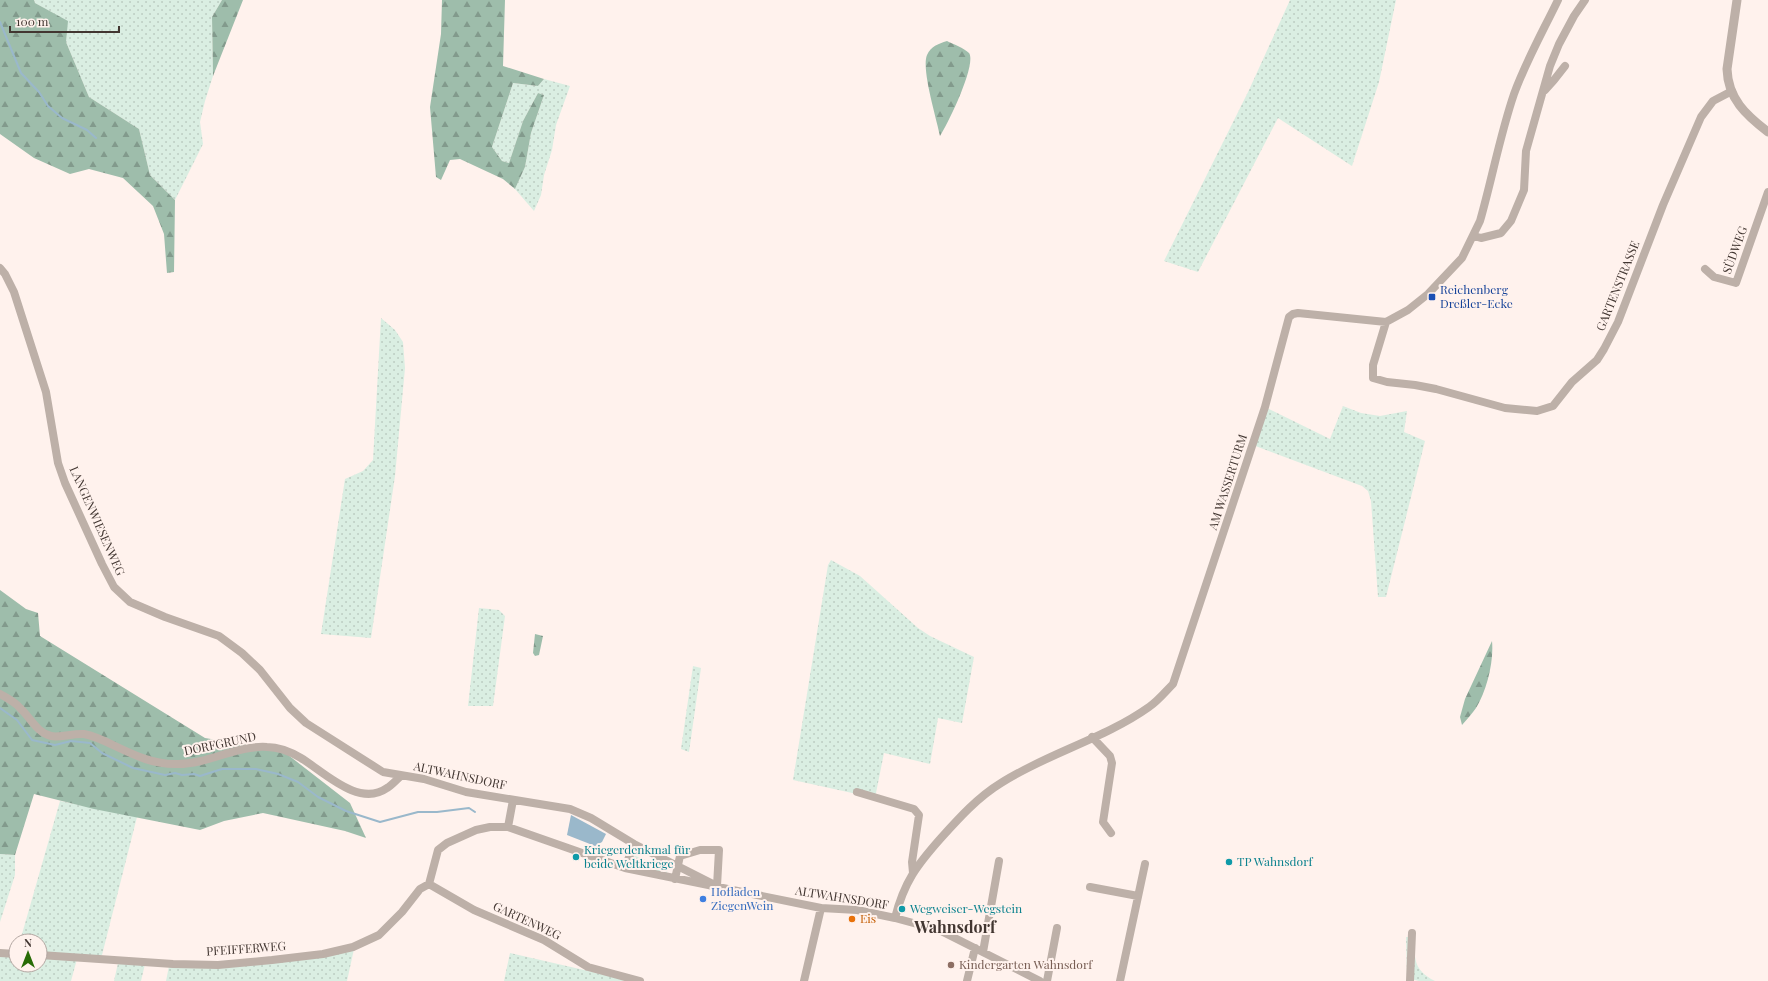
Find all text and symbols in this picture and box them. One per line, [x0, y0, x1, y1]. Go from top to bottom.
scale bar [10, 8, 119, 34]
text: 100 m [16, 13, 49, 29]
street label: SÜDWEG [1718, 223, 1750, 276]
street label: GARTENSTRASSE [1592, 238, 1643, 333]
place label: Reichenberg Dreßler-Ecke [1440, 281, 1513, 311]
marker: Reichenberg Dreßler-Ecke [1427, 292, 1437, 302]
street label: AM WASSERTURM [1204, 432, 1250, 533]
street label: LANGENWIESENWEG [67, 463, 129, 578]
street label: DORFGRUND [182, 727, 258, 758]
street label: ALTWAHNSDORF [411, 757, 508, 793]
place label: Kriegerdenkmal für beide Weltkriege [584, 841, 691, 871]
marker: Kriegerdenkmal für beide Weltkriege [571, 852, 581, 862]
place label: TP Wahnsdorf [1237, 853, 1313, 869]
marker: TP Wahnsdorf [1224, 857, 1234, 867]
street label: ALTWAHNSDORF [793, 882, 890, 912]
place label: Hofladen ZiegenWein [711, 883, 773, 913]
marker: Hofladen ZiegenWein [698, 894, 708, 904]
street label: GARTENWEG [491, 897, 565, 943]
place label: Wegweiser-Wegstein [909, 900, 1022, 916]
marker: Wegweiser-Wegstein [897, 904, 907, 914]
place label: Eis [860, 910, 876, 926]
marker: Eis [847, 914, 857, 924]
district label: Wahnsdorf [913, 916, 997, 937]
north arrow [8, 933, 48, 973]
text: N [24, 935, 32, 950]
street label: PFEIFFERWEG [206, 937, 287, 959]
place label: Kindergarten Wahnsdorf [959, 956, 1093, 972]
marker: Kindergarten Wahnsdorf [946, 960, 956, 970]

